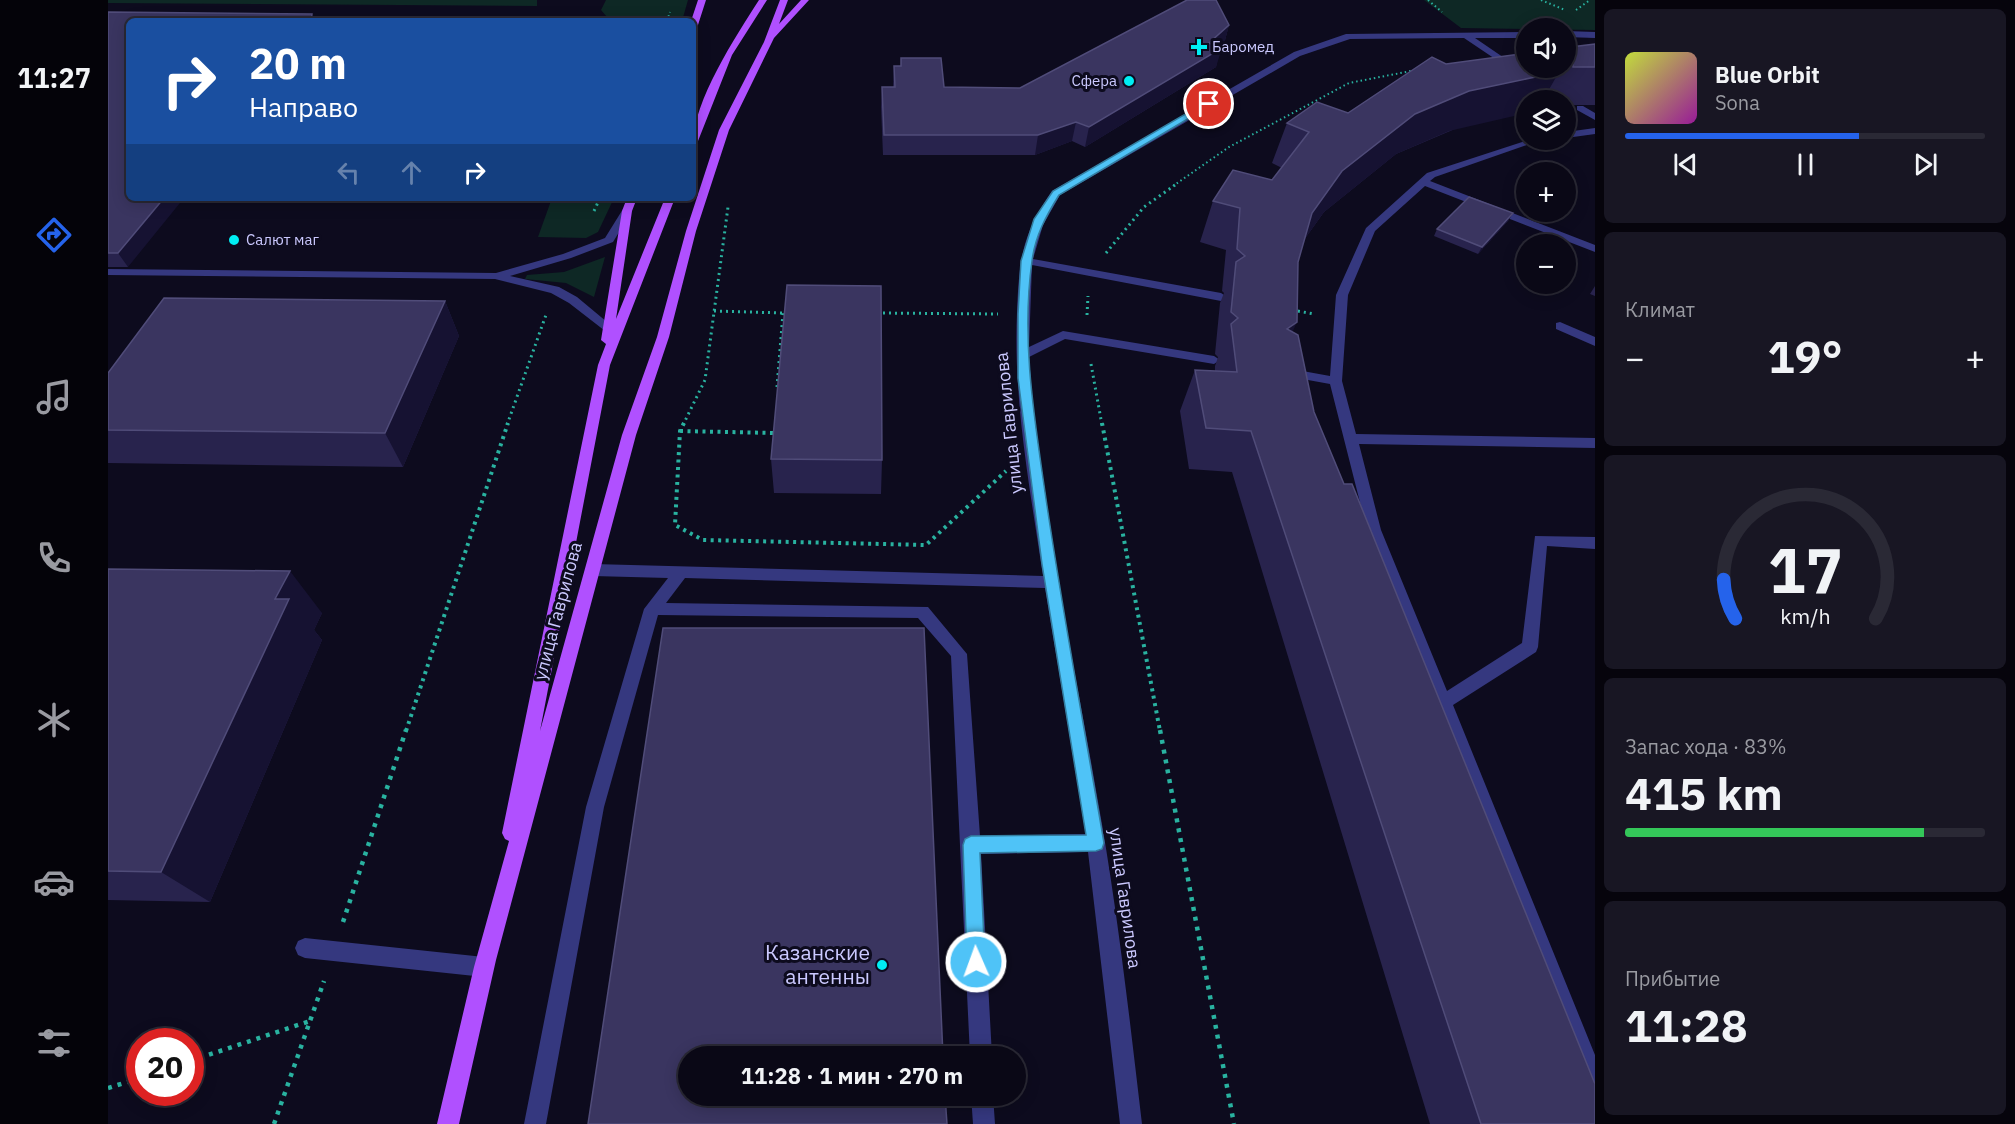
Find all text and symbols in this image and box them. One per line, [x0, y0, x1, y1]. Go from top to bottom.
map controls [1516, 18, 1576, 294]
button: sound [1516, 18, 1576, 78]
text: 20 m [249, 36, 347, 91]
place label: Баромед [1212, 37, 1274, 56]
marker: Баромед [1190, 38, 1208, 56]
icon: right [150, 42, 228, 120]
text: 11:27 [17, 60, 91, 95]
text: Blue Orbit [1715, 60, 1820, 89]
place label: Сфера [1071, 71, 1117, 90]
marker: Сфера [1122, 74, 1136, 88]
pin [1183, 78, 1234, 129]
icon: arrive [1192, 87, 1225, 120]
text: Направо [249, 89, 358, 124]
text: Sona [1715, 89, 1760, 116]
button: layers [1516, 90, 1576, 150]
icon: previous [1669, 148, 1702, 181]
icon: pause [1789, 148, 1822, 181]
icon: next [1909, 148, 1942, 181]
icon: left [332, 156, 365, 189]
icon: ahead [395, 156, 428, 189]
icon: right [458, 156, 491, 189]
button: + [1516, 162, 1576, 222]
icon: directions [33, 214, 75, 256]
place label: Салют маг [246, 230, 320, 249]
marker: Салют маг [227, 233, 241, 247]
button: − [1516, 234, 1576, 294]
text: Климат [1625, 296, 1695, 323]
text: 19° [1767, 327, 1843, 385]
text: − [1625, 336, 1645, 379]
text: + [1965, 336, 1985, 379]
street label: улица Гаврилова [990, 351, 1027, 495]
icon: music [33, 376, 75, 418]
text: 17 [1768, 529, 1842, 610]
icon: phone [33, 537, 75, 579]
street label: улица Гаврилова [528, 539, 587, 682]
text: km/h [1780, 602, 1830, 630]
icon: climate [33, 699, 75, 741]
text: Запас хода · 83% [1625, 733, 1787, 760]
text: 415 km [1625, 764, 1783, 822]
street label: улица Гаврилова [1104, 826, 1147, 970]
icon: car [33, 861, 75, 903]
position arrow [944, 930, 1008, 994]
place label: Казанские антенны [765, 938, 870, 990]
marker: Казанские антенны [875, 958, 889, 972]
text: Прибытие [1625, 965, 1720, 992]
text: 11:28 [1625, 996, 1748, 1054]
icon: filters [33, 1022, 75, 1064]
speed limit sign: 20 [126, 1028, 204, 1106]
text: 11:28 · 1 мин · 270 m [741, 1061, 963, 1090]

